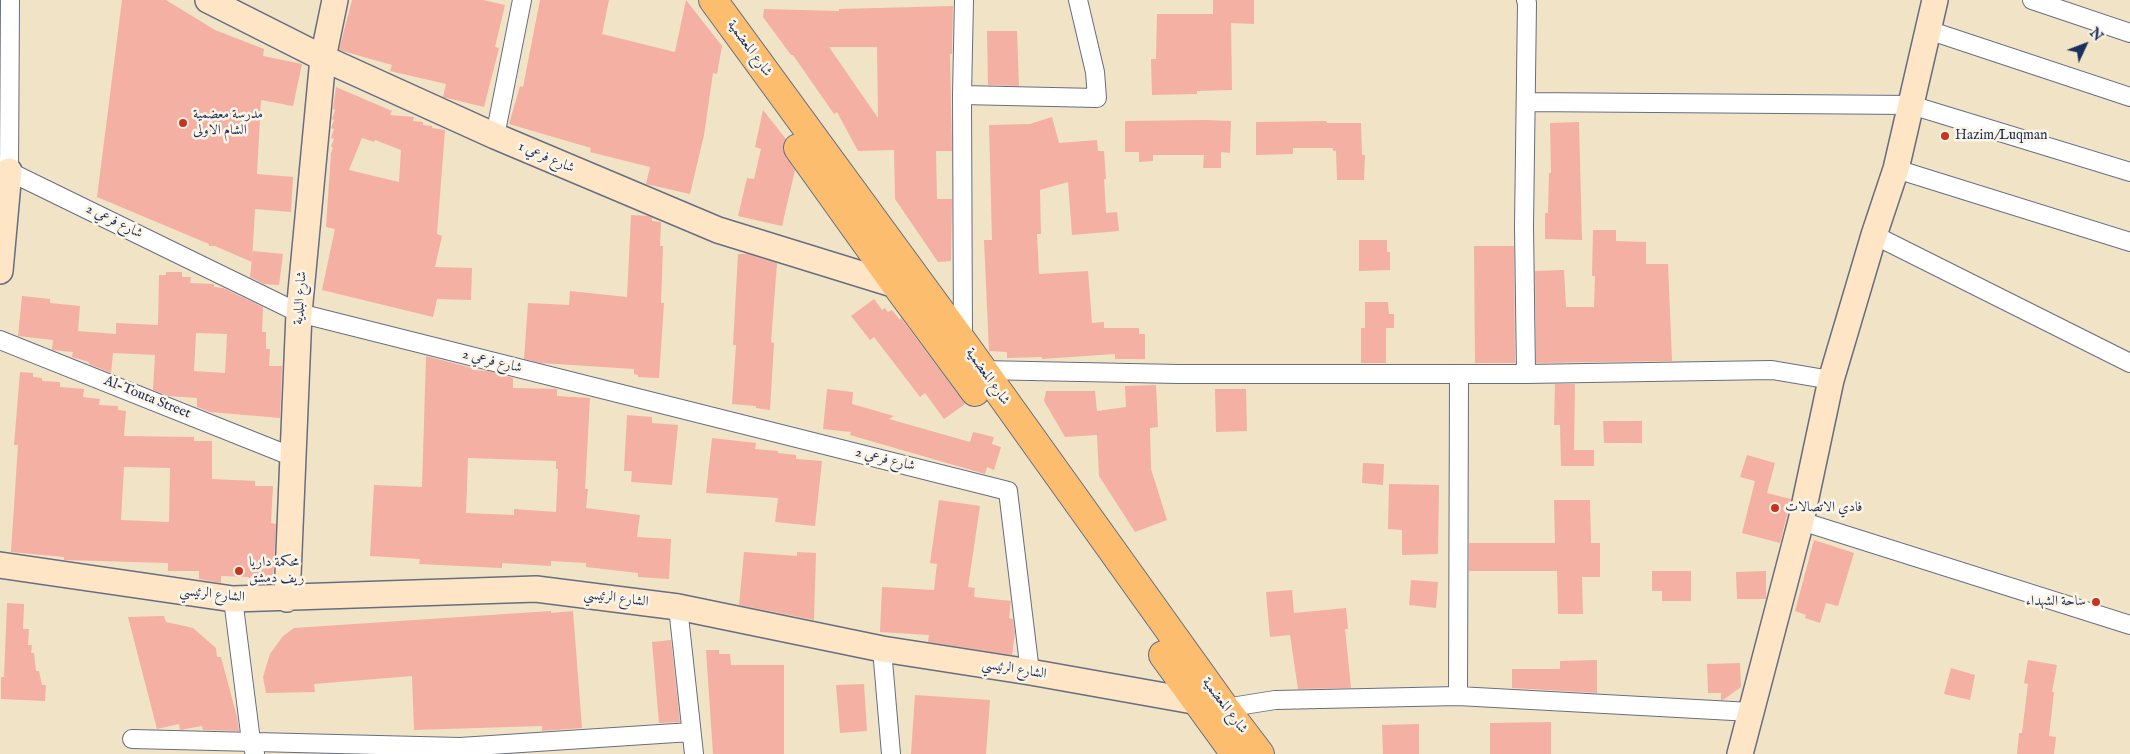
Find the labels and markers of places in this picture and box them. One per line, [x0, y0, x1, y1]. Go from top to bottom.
place label: مدرسة معضمية الشام الاولى [193, 107, 263, 140]
marker: مدرسة معضمية الشام الاولى [177, 117, 189, 129]
place label: Hazim/Luqman [1955, 128, 2047, 144]
marker: Hazim/Luqman [1939, 130, 1951, 142]
place label: فادي الاتصالات [1785, 500, 1862, 516]
marker: فادي الاتصالات [1769, 502, 1781, 514]
place label: محكمة داريا ريف دمشق [249, 555, 304, 588]
marker: محكمة داريا ريف دمشق [233, 565, 245, 577]
place label: ساحة الشهداء [2026, 594, 2086, 610]
marker: ساحة الشهداء [2090, 596, 2102, 608]

